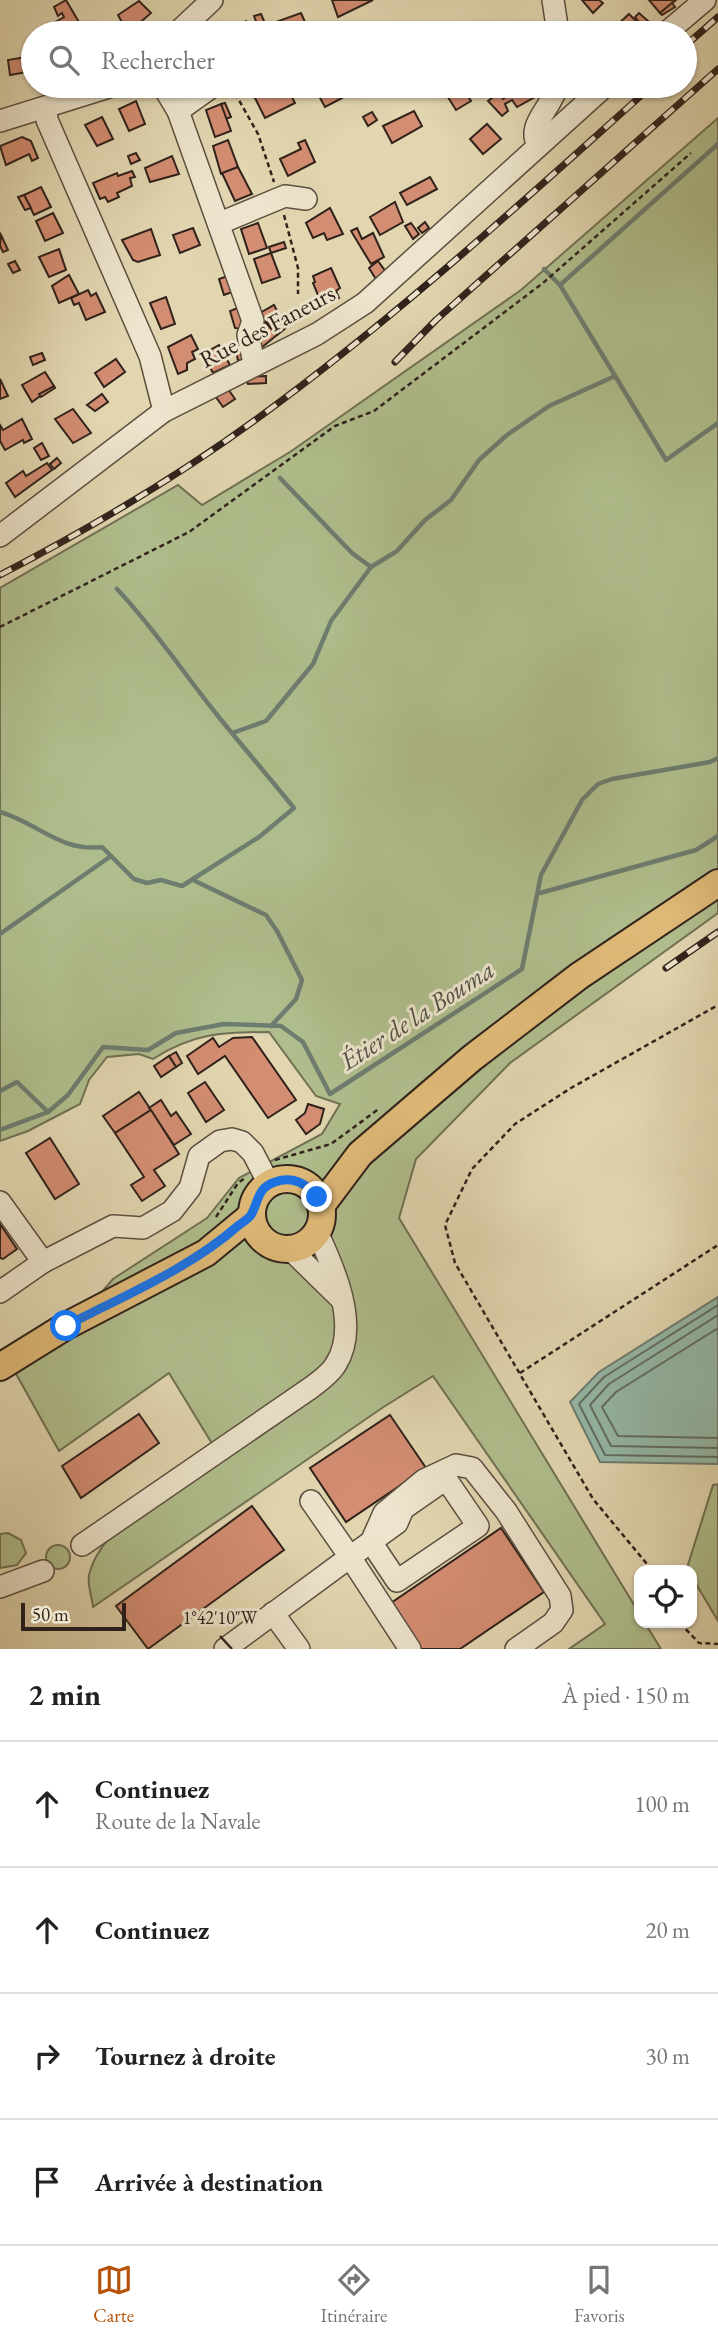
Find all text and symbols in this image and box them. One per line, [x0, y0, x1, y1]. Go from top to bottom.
search box [21, 21, 697, 98]
icon: search [45, 41, 83, 79]
text: Rechercher [101, 43, 215, 77]
street label: Rue des Faneurs [194, 277, 340, 375]
water label: Étier de la Bouma [333, 952, 501, 1078]
route end [301, 1181, 332, 1212]
route start [50, 1310, 81, 1341]
map controls [634, 1565, 697, 1628]
button: locate [634, 1565, 697, 1628]
scale bar [21, 1600, 126, 1632]
text: 50 m [32, 1602, 69, 1627]
text: 1°42'10"W [183, 1606, 258, 1629]
text: 2 min [28, 1675, 101, 1714]
text: À pied · 150 m [562, 1680, 690, 1710]
text: Continuez [95, 1772, 209, 1806]
icon: ahead [28, 1785, 66, 1823]
text: 100 m [634, 1789, 690, 1819]
text: Route de la Navale [95, 1806, 261, 1836]
icon: ahead [28, 1911, 66, 1949]
text: Continuez [95, 1913, 209, 1947]
text: 20 m [645, 1915, 690, 1945]
icon: right [28, 2037, 66, 2075]
text: Tournez à droite [95, 2039, 276, 2073]
text: 30 m [645, 2041, 690, 2071]
icon: arrive [28, 2163, 66, 2201]
text: Arrivée à destination [95, 2165, 323, 2199]
tab: Carte [93, 2261, 134, 2328]
tab: Itinéraire [321, 2261, 387, 2328]
tab: Favoris [574, 2261, 625, 2328]

